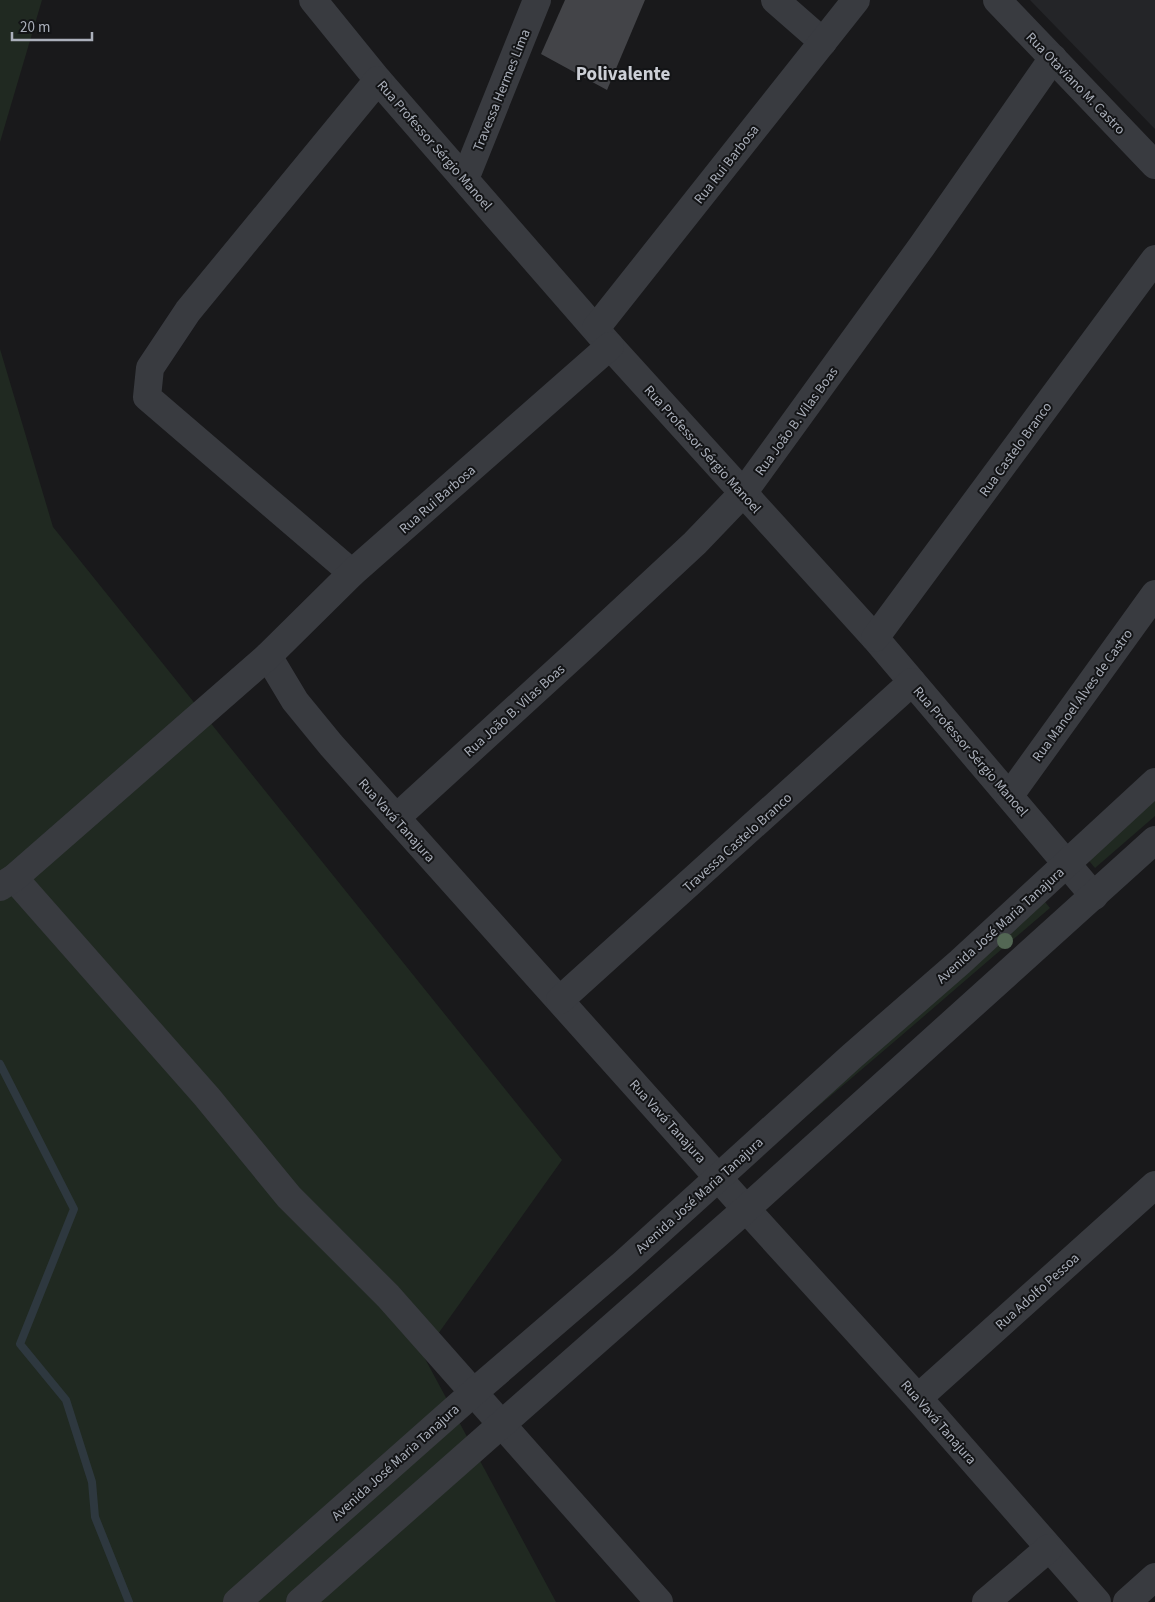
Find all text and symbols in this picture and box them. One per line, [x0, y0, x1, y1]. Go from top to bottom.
scale bar [12, 10, 92, 42]
text: 20 m [20, 17, 50, 38]
street label: Travessa Hermes Lima [468, 26, 536, 155]
street label: Rua Otaviano M. Castro [1021, 28, 1130, 139]
district label: Polivalente [576, 61, 670, 88]
street label: Rua Professor Sérgio Manoel [372, 76, 497, 215]
street label: Rua Rui Barbosa [689, 121, 764, 208]
street label: Rua João B. Vilas Boas [751, 363, 843, 480]
street label: Rua Professor Sérgio Manoel [639, 381, 766, 519]
street label: Rua Castelo Branco [975, 398, 1057, 501]
street label: Rua Rui Barbosa [395, 461, 480, 539]
street label: Rua Manoel Alves de Castro [1028, 625, 1138, 766]
street label: Rua João B. Vilas Boas [460, 660, 570, 762]
street label: Rua Professor Sérgio Manoel [908, 682, 1033, 821]
street label: Rua Vavá Tanajura [353, 774, 439, 867]
street label: Travessa Castelo Branco [679, 788, 797, 897]
street label: Avenida José Maria Tanajura [932, 863, 1069, 989]
street label: Rua Vavá Tanajura [624, 1075, 710, 1168]
street label: Avenida José Maria Tanajura [631, 1133, 768, 1259]
street label: Rua Adolfo Pessoa [991, 1249, 1084, 1335]
street label: Rua Vavá Tanajura [896, 1376, 981, 1469]
street label: Avenida José Maria Tanajura [327, 1400, 464, 1526]

